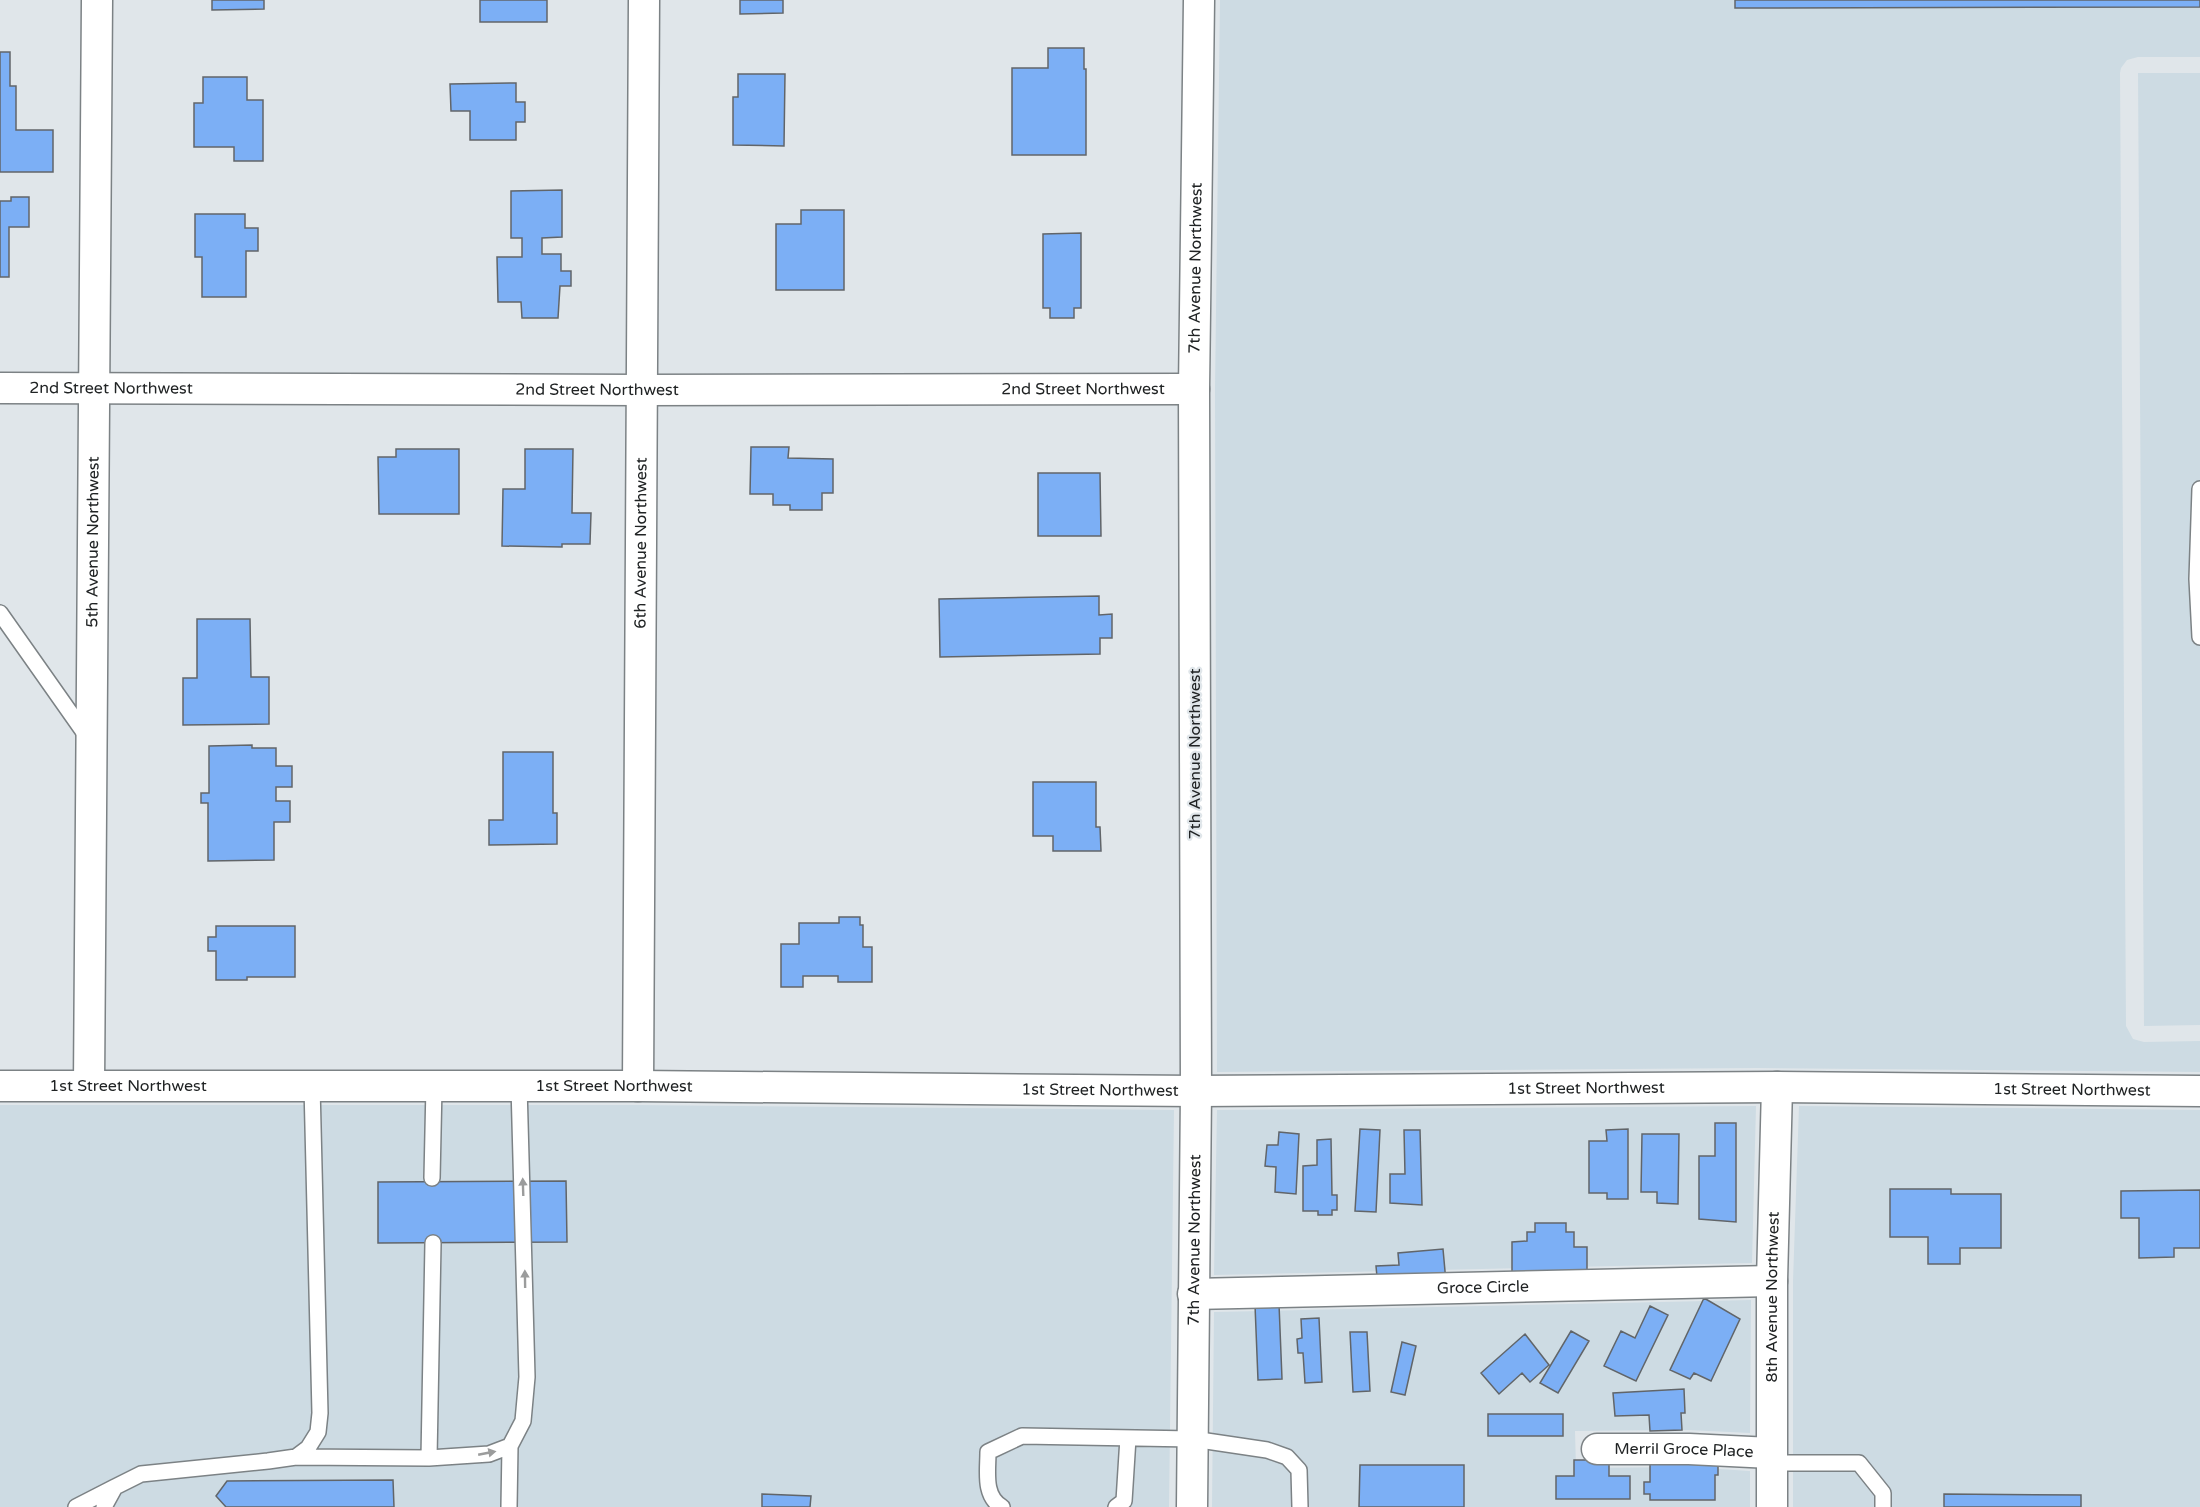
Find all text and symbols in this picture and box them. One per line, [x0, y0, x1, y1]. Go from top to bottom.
street label: 7th Avenue Northwest [1184, 182, 1207, 354]
street label: 2nd Street Northwest [29, 378, 193, 399]
street label: 2nd Street Northwest [1001, 379, 1165, 399]
street label: 2nd Street Northwest [515, 380, 679, 400]
street label: 5th Avenue Northwest [82, 456, 104, 628]
street label: 6th Avenue Northwest [631, 457, 651, 629]
street label: 7th Avenue Northwest [1185, 668, 1205, 840]
street label: 1st Street Northwest [49, 1076, 207, 1096]
street label: 1st Street Northwest [535, 1076, 693, 1096]
street label: 1st Street Northwest [1507, 1078, 1665, 1099]
street label: 1st Street Northwest [1021, 1079, 1179, 1101]
street label: 1st Street Northwest [1993, 1079, 2151, 1101]
street label: 7th Avenue Northwest [1184, 1154, 1205, 1326]
one-way arrow [518, 1178, 527, 1197]
street label: 8th Avenue Northwest [1762, 1211, 1784, 1383]
one-way arrow [520, 1269, 530, 1288]
street label: Groce Circle [1437, 1276, 1529, 1299]
street label: Merril Groce Place [1614, 1439, 1754, 1462]
one-way arrow [478, 1448, 497, 1457]

